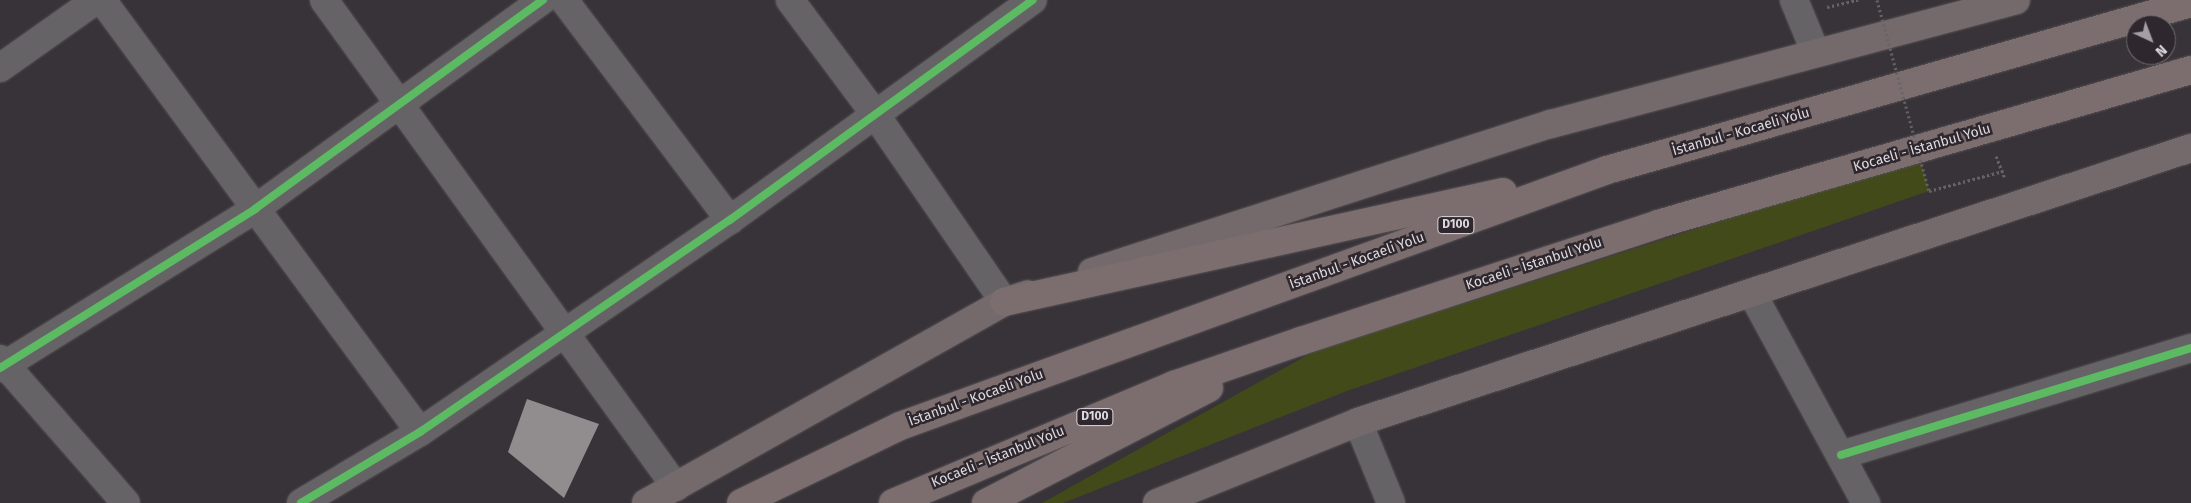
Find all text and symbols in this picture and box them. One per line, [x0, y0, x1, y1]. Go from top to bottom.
north arrow [2126, 15, 2176, 65]
text: N [2152, 41, 2170, 60]
street label: İstanbul - Kocaeli Yolu [1670, 104, 1812, 160]
street label: Kocaeli - İstanbul Yolu [1851, 120, 1993, 176]
road number: D100 [1437, 216, 1475, 234]
street label: İstanbul - Kocaeli Yolu [1287, 229, 1427, 293]
street label: Kocaeli - İstanbul Yolu [1464, 234, 1604, 294]
street label: İstanbul - Kocaeli Yolu [906, 366, 1046, 430]
road number: D100 [1076, 408, 1114, 427]
street label: Kocaeli - İstanbul Yolu [929, 423, 1067, 491]

